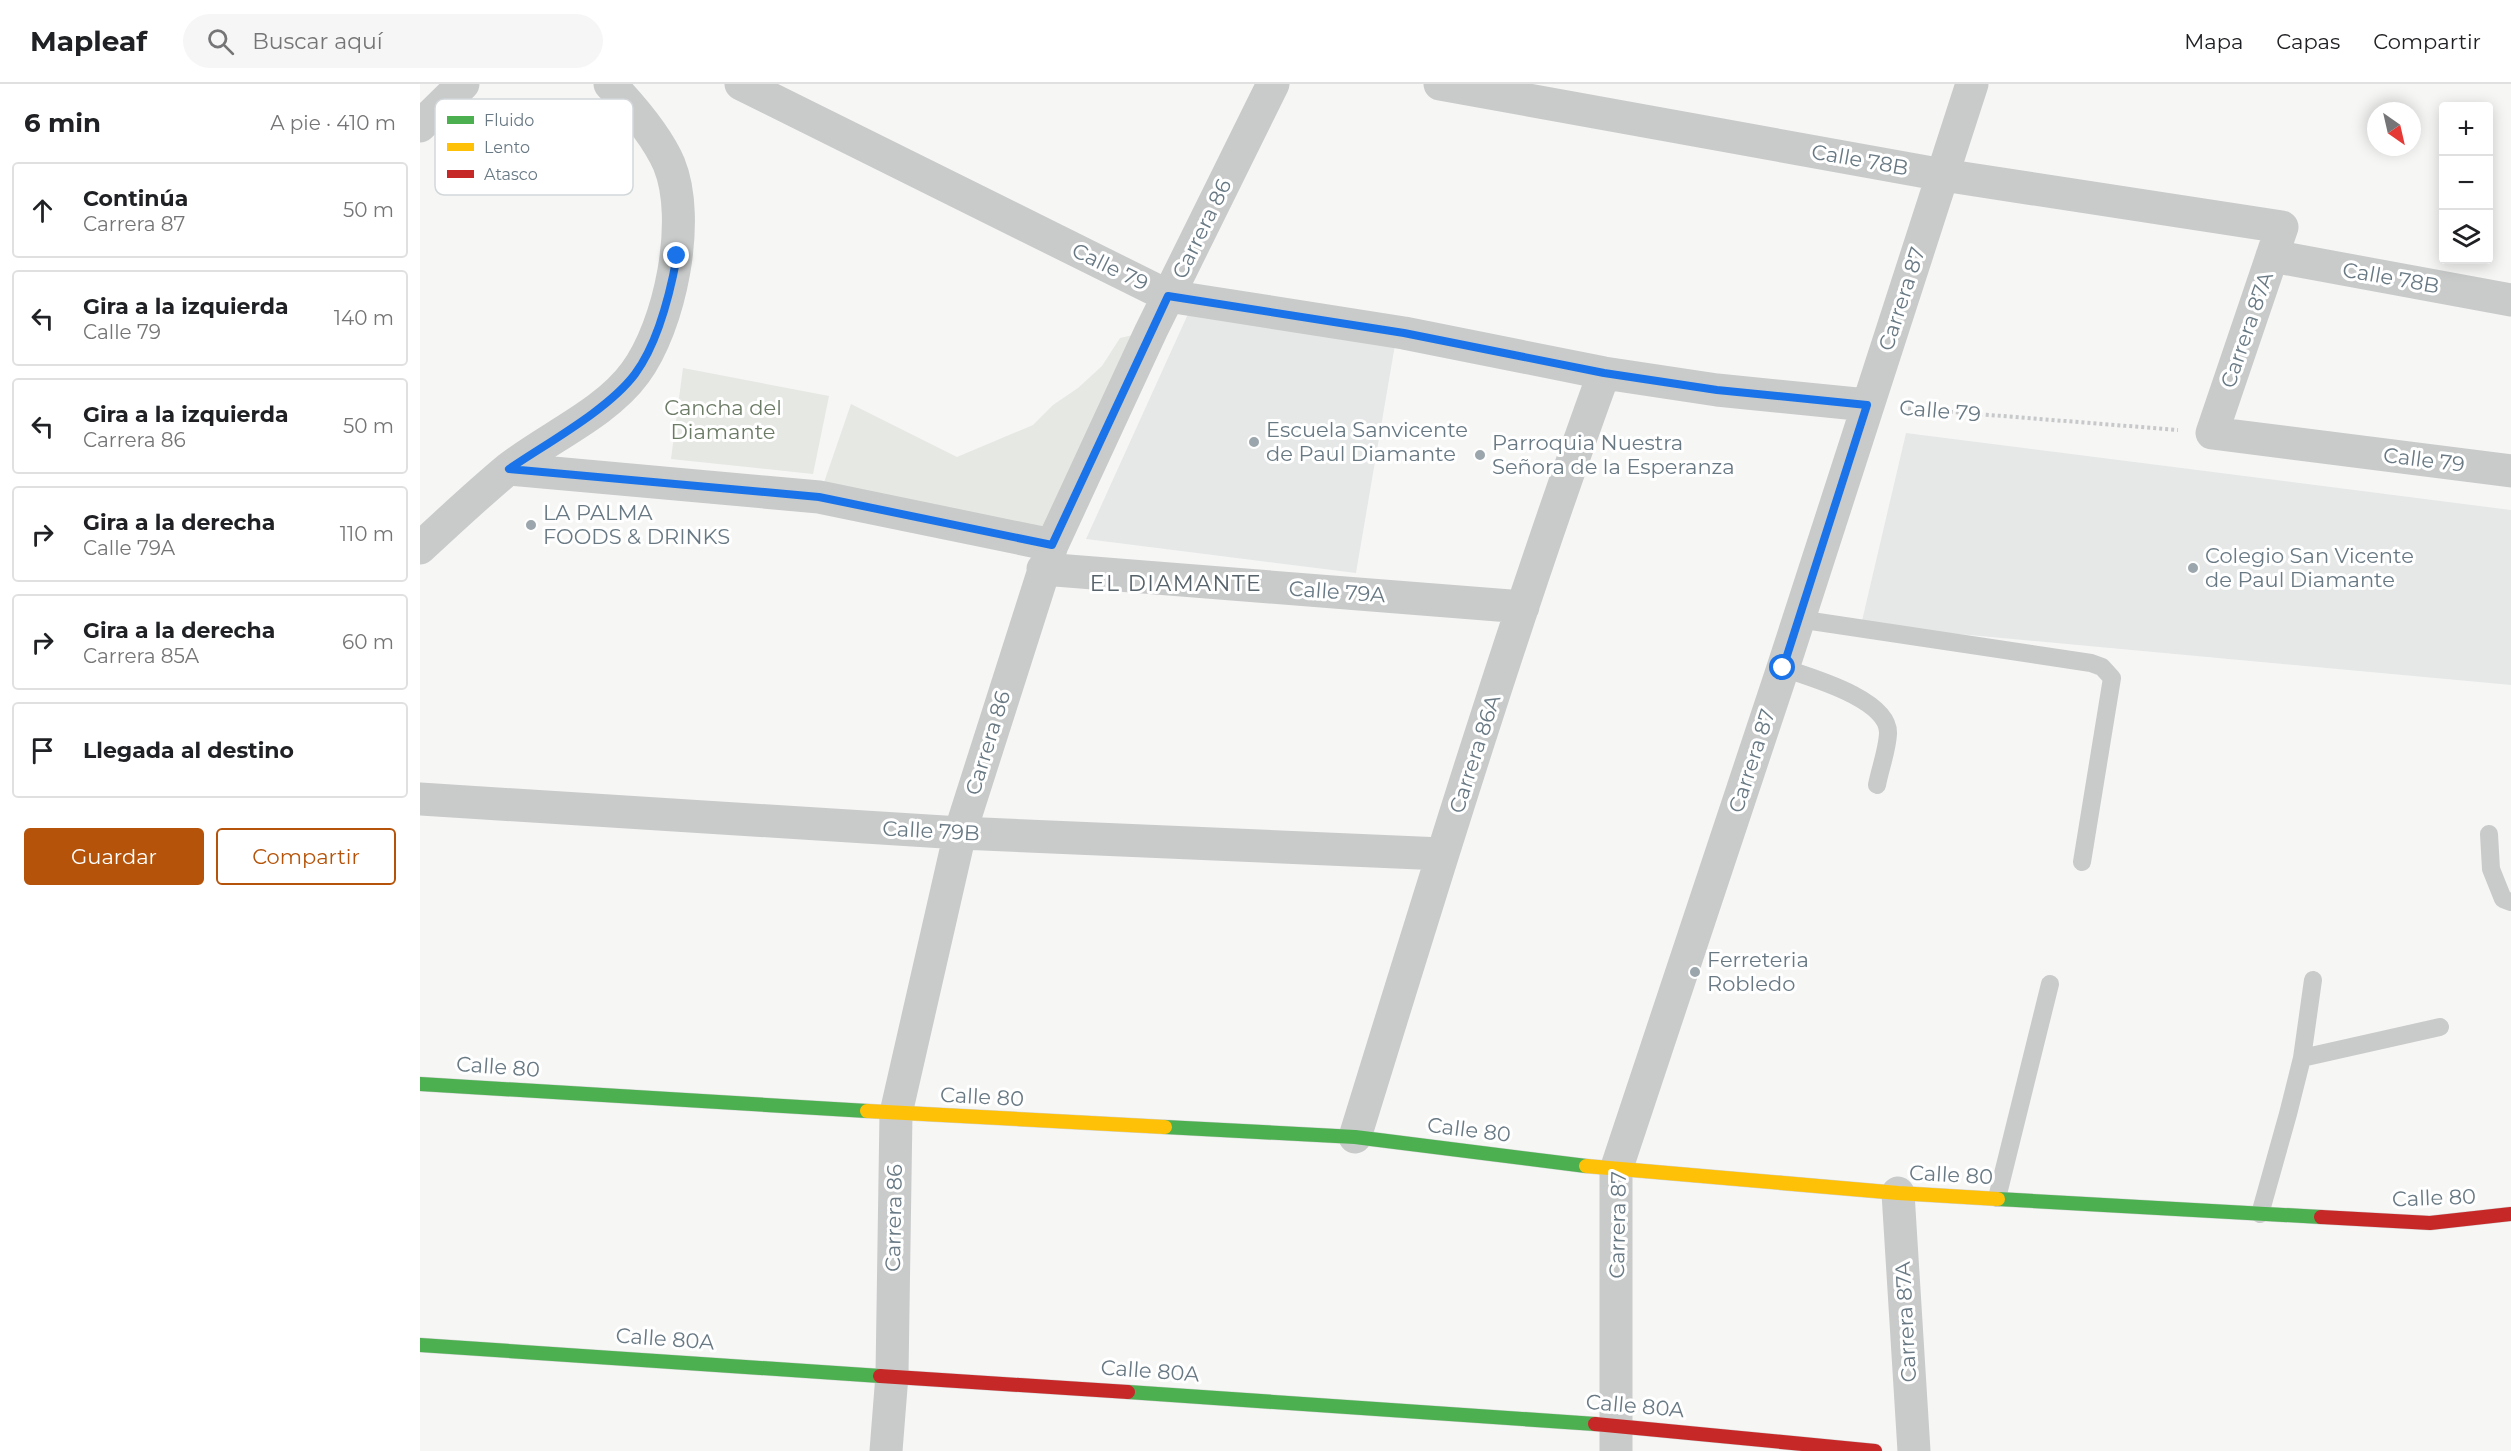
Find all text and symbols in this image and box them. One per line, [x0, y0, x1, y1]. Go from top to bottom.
search box [183, 14, 603, 68]
text: Mapleaf [30, 24, 147, 58]
icon: search [204, 25, 237, 58]
text: Buscar aquí [252, 28, 383, 55]
text: Mapa [2184, 29, 2243, 54]
text: Capas [2276, 29, 2340, 54]
text: Compartir [2373, 29, 2481, 54]
legend [435, 99, 633, 195]
north arrow [2367, 102, 2421, 156]
map controls [2439, 102, 2493, 264]
button: + [2439, 102, 2493, 156]
text: 6 min [24, 107, 101, 139]
text: A pie · 410 m [270, 111, 396, 135]
text: Fluido [484, 111, 534, 130]
text: Lento [484, 138, 530, 157]
street label: Calle 78B [1810, 139, 1910, 180]
button: − [2439, 156, 2493, 210]
text: Atasco [484, 165, 538, 184]
street label: Carrera 86 [1167, 175, 1237, 283]
text: Continúa [83, 185, 188, 212]
icon: ahead [26, 194, 59, 227]
text: 50 m [343, 198, 394, 222]
button: layers [2439, 210, 2493, 264]
text: Carrera 87 [83, 212, 185, 236]
street label: Calle 79 [1068, 237, 1152, 296]
route end [663, 242, 689, 268]
street label: Carrera 87 [1873, 244, 1930, 354]
street label: Calle 78B [2341, 257, 2441, 298]
street label: Carrera 87A [2215, 268, 2278, 391]
text: Gira a la izquierda [83, 293, 289, 320]
icon: left [26, 302, 59, 335]
text: 140 m [334, 306, 394, 330]
text: Calle 79 [83, 320, 161, 344]
street label: Calle 79 [1898, 394, 1982, 427]
park label: Cancha del Diamante [664, 395, 782, 444]
text: Gira a la izquierda [83, 401, 289, 428]
icon: left [26, 410, 59, 443]
text: 50 m [343, 414, 394, 438]
place label: Escuela Sanvicente de Paul Diamante [1266, 417, 1468, 466]
text: Carrera 86 [83, 428, 186, 452]
place label: Parroquia Nuestra Señora de la Esperanza [1492, 430, 1735, 479]
marker: Escuela Sanvicente de Paul Diamante [1247, 435, 1261, 449]
street label: Calle 79 [2382, 442, 2466, 477]
marker: Parroquia Nuestra Señora de la Esperanza [1473, 448, 1487, 462]
place label: LA PALMA FOODS & DRINKS [543, 500, 730, 549]
text: Gira a la derecha [83, 509, 275, 536]
icon: right [26, 518, 59, 551]
marker: LA PALMA FOODS & DRINKS [524, 518, 538, 532]
text: 110 m [340, 522, 394, 546]
text: Calle 79A [83, 536, 175, 560]
place label: Colegio San Vicente de Paul Diamante [2205, 543, 2414, 592]
marker: Colegio San Vicente de Paul Diamante [2186, 561, 2200, 575]
district label: EL DIAMANTE [1090, 570, 1262, 597]
street label: Calle 79A [1288, 576, 1387, 607]
text: Gira a la derecha [83, 617, 275, 644]
icon: right [26, 626, 59, 659]
text: 60 m [342, 630, 394, 654]
text: Carrera 85A [83, 644, 199, 668]
route start [1769, 654, 1795, 680]
street label: Carrera 86 [960, 687, 1015, 798]
street label: Carrera 86A [1444, 691, 1506, 816]
street label: Carrera 87 [1723, 706, 1780, 816]
icon: arrive [26, 734, 59, 767]
text: Llegada al destino [83, 737, 294, 764]
street label: Calle 79B [882, 815, 980, 846]
button: Guardar [24, 828, 204, 885]
button: Compartir [216, 828, 396, 885]
place label: Ferreteria Robledo [1707, 947, 1809, 996]
marker: Ferreteria Robledo [1688, 965, 1702, 979]
street label: Calle 80 [455, 1051, 541, 1082]
street label: Calle 80 [939, 1082, 1025, 1111]
street label: Calle 80 [1426, 1112, 1512, 1147]
street label: Calle 80 [1908, 1160, 1994, 1189]
street label: Carrera 86 [880, 1164, 907, 1272]
street label: Carrera 87 [1604, 1171, 1631, 1279]
street label: Calle 80 [2392, 1184, 2476, 1211]
street label: Carrera 87A [1890, 1260, 1921, 1383]
street label: Calle 80A [615, 1323, 716, 1354]
street label: Calle 80A [1100, 1355, 1201, 1386]
street label: Calle 80A [1585, 1389, 1686, 1422]

